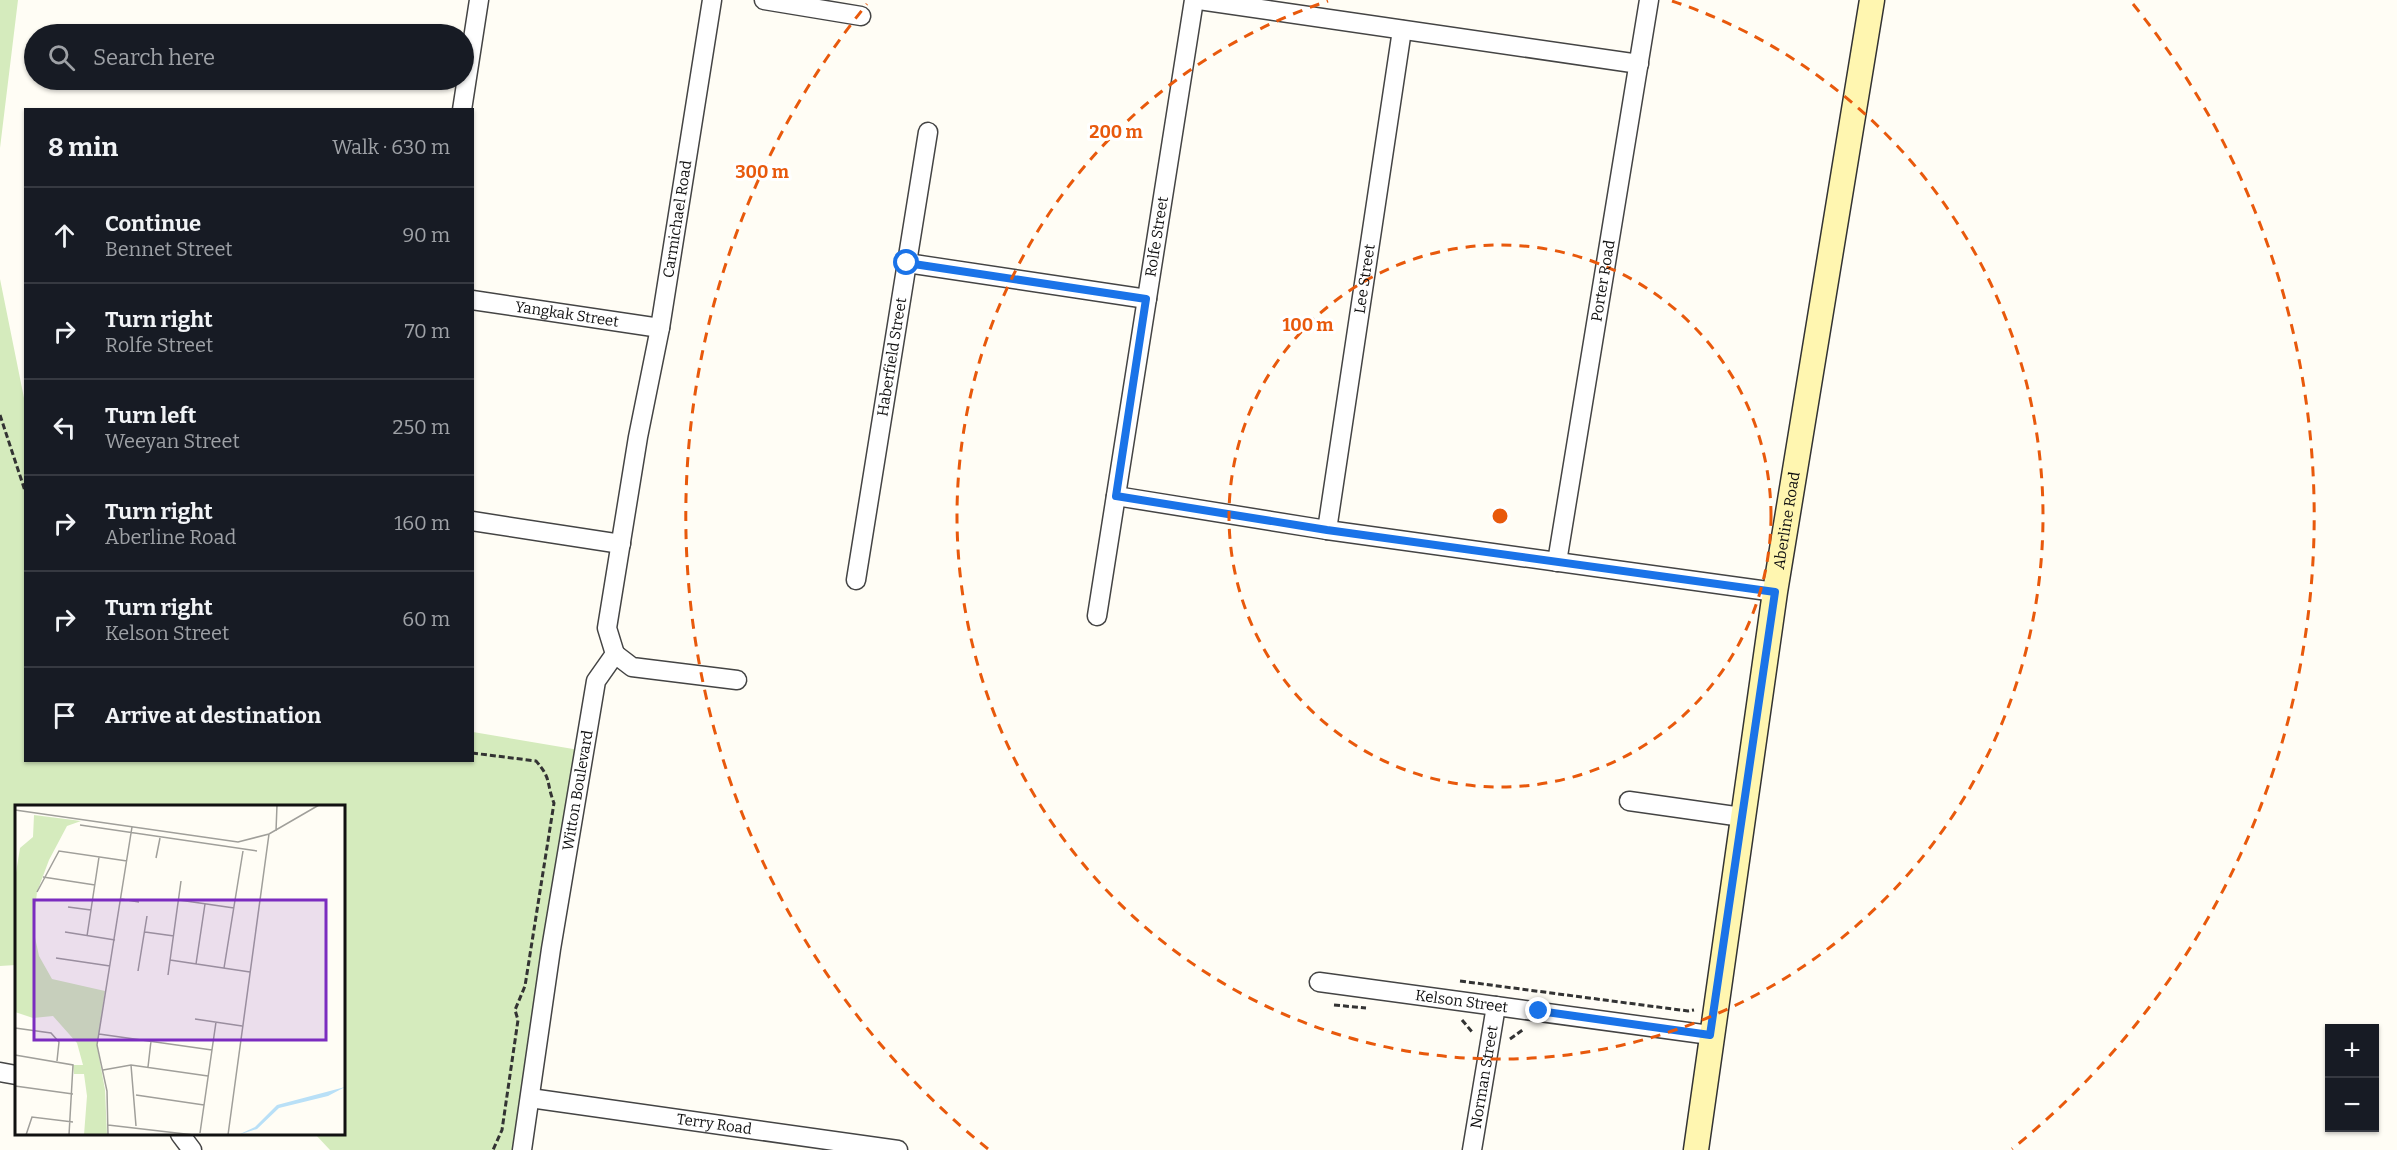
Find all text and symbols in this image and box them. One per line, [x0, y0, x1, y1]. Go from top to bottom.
search box [24, 24, 474, 90]
icon: search [45, 41, 78, 74]
text: Search here [93, 44, 215, 71]
text: 200 m [1089, 121, 1143, 143]
text: 8 min [48, 132, 118, 163]
text: Walk · 630 m [332, 135, 450, 159]
street label: Carmichael Road [659, 159, 695, 279]
text: 300 m [735, 161, 789, 183]
street label: Rolfe Street [1142, 195, 1172, 278]
text: Continue [105, 210, 201, 237]
icon: ahead [48, 219, 81, 252]
text: 90 m [402, 223, 450, 247]
text: Bennet Street [105, 237, 233, 261]
street label: Porter Road [1588, 239, 1619, 323]
street label: Lee Street [1351, 242, 1379, 315]
route start [893, 249, 919, 275]
street label: Haberfield Street [873, 296, 910, 418]
street label: Yangkak Street [514, 298, 620, 331]
text: Turn right [105, 306, 213, 333]
text: 100 m [1282, 314, 1334, 336]
icon: right [48, 315, 81, 348]
text: 70 m [404, 319, 450, 343]
text: Rolfe Street [105, 333, 213, 357]
text: Turn left [105, 402, 197, 429]
icon: left [48, 411, 81, 444]
text: 250 m [393, 415, 450, 439]
text: Weeyan Street [105, 429, 240, 453]
street label: Aberline Road [1770, 470, 1804, 571]
text: Turn right [105, 498, 213, 525]
centre of rings [1490, 506, 1510, 526]
icon: right [48, 507, 81, 540]
text: 160 m [394, 511, 450, 535]
text: Aberline Road [105, 525, 236, 549]
text: Turn right [105, 594, 213, 621]
icon: right [48, 603, 81, 636]
text: 60 m [402, 607, 450, 631]
text: Kelson Street [105, 621, 229, 645]
icon: arrive [48, 699, 81, 732]
text: Arrive at destination [105, 702, 321, 729]
street label: Witton Boulevard [559, 729, 597, 852]
inset map [15, 805, 345, 1135]
street label: Kelson Street [1414, 986, 1510, 1017]
route end [1525, 997, 1551, 1023]
street label: Norman Street [1467, 1024, 1502, 1130]
map controls [2325, 1024, 2379, 1132]
button: + [2325, 1024, 2379, 1078]
button: − [2325, 1078, 2379, 1132]
street label: Terry Road [675, 1110, 753, 1138]

